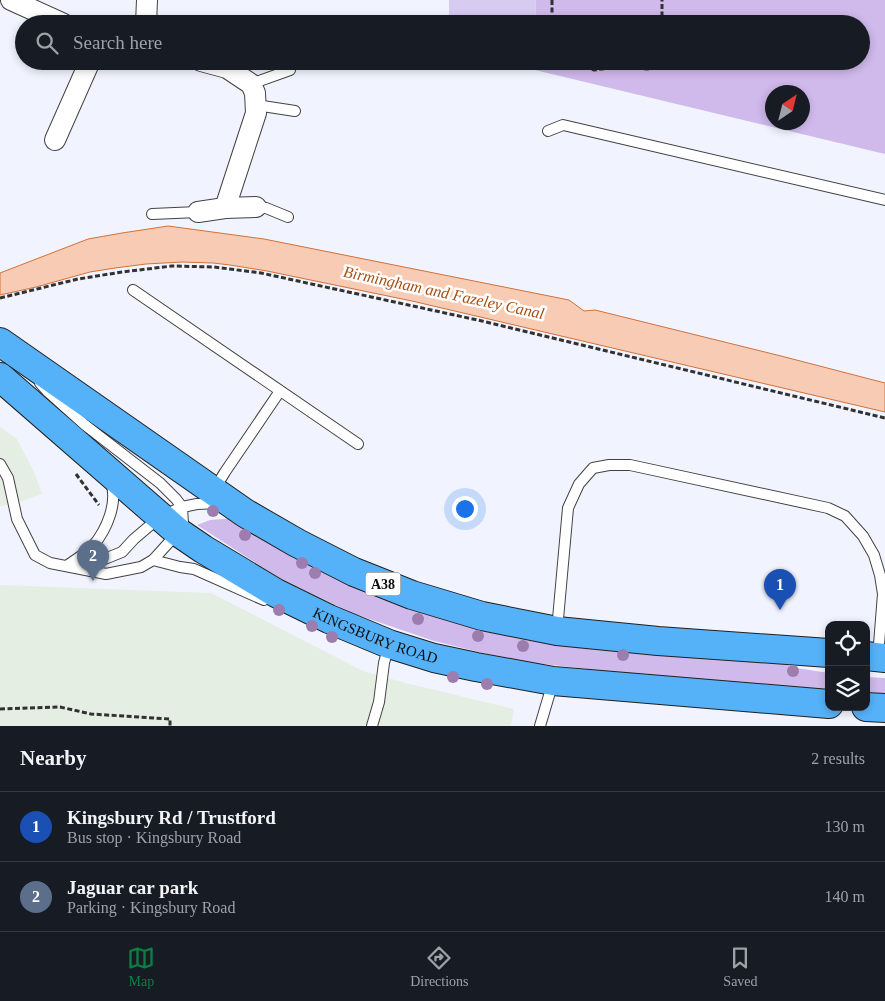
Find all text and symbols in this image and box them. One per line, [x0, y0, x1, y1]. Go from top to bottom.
search box [15, 15, 870, 70]
icon: search [33, 29, 61, 57]
text: Search here [73, 32, 162, 53]
north arrow [765, 85, 810, 130]
water label: Birmingham and Fazeley Canal [342, 263, 546, 323]
your location [452, 496, 478, 522]
pin: 2 [77, 540, 109, 581]
pin: 1 [764, 569, 796, 610]
road number: A38 [366, 572, 400, 596]
street label: KINGSBURY ROAD [310, 604, 440, 667]
map controls [825, 621, 870, 711]
button: locate [825, 621, 870, 666]
button: layers [825, 666, 870, 711]
text: Nearby [20, 746, 87, 770]
text: 2 results [811, 750, 865, 767]
text: Kingsbury Rd / Trustford [67, 807, 276, 828]
text: 1 [32, 818, 40, 835]
text: 130 m [825, 818, 865, 835]
text: Bus stop · Kingsbury Road [67, 829, 241, 846]
text: Jaguar car park [67, 877, 198, 898]
text: 2 [32, 888, 40, 905]
text: 140 m [825, 888, 865, 905]
text: Parking · Kingsbury Road [67, 899, 235, 916]
tab: Map [127, 944, 155, 990]
tab: Directions [410, 944, 469, 990]
tab: Saved [723, 944, 758, 990]

